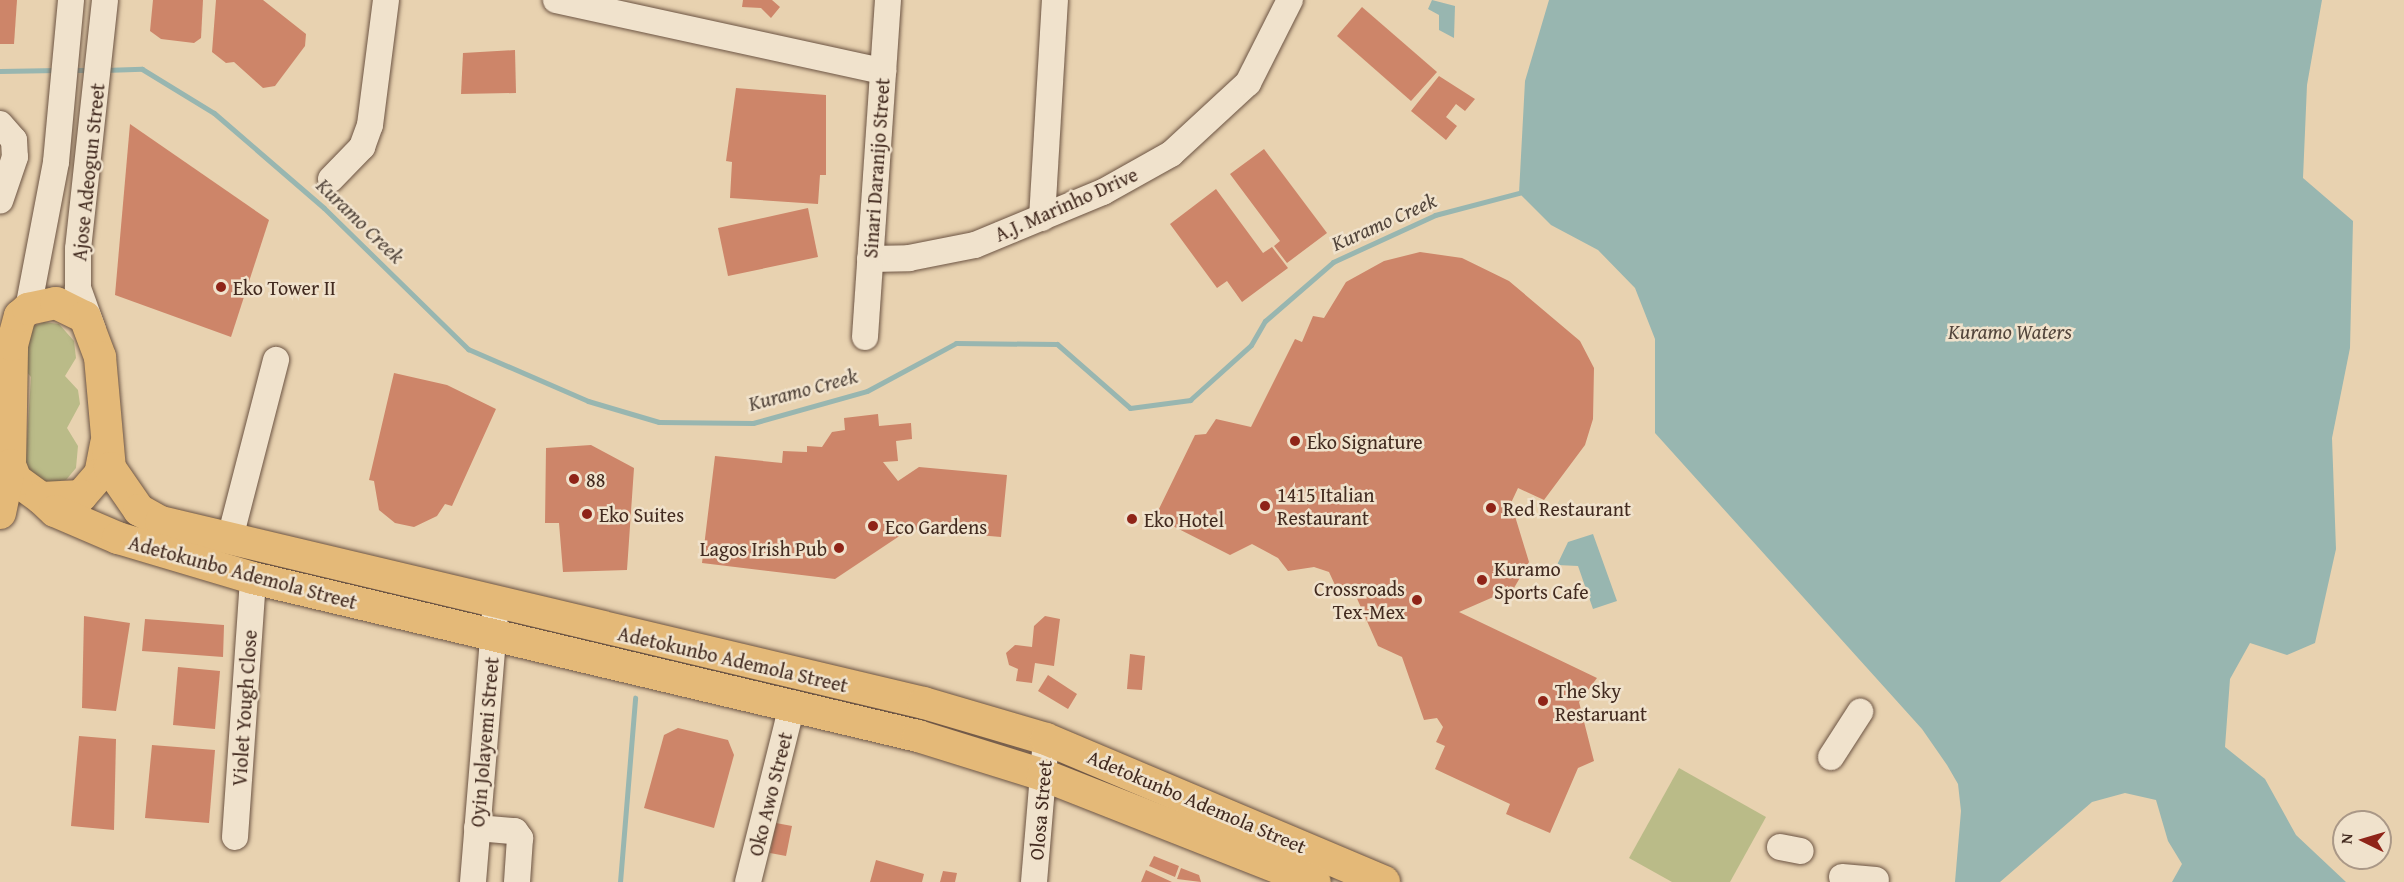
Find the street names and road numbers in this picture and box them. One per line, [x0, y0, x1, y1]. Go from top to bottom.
street label: Sinari Daranijo Street [858, 77, 894, 259]
street label: Ajose Adeogun Street [67, 82, 109, 262]
street label: A.J. Marinho Drive [991, 162, 1141, 246]
street label: Adetokunbo Ademola Street [126, 530, 360, 614]
street label: Adetokunbo Ademola Street [616, 621, 850, 697]
street label: Violet Yough Close [227, 629, 261, 787]
street label: Oyin Jolayemi Street [465, 656, 503, 828]
street label: Oko Awo Street [743, 730, 797, 858]
street label: Adetokunbo Ademola Street [1084, 744, 1310, 858]
street label: Olosa Street [1024, 759, 1056, 861]

